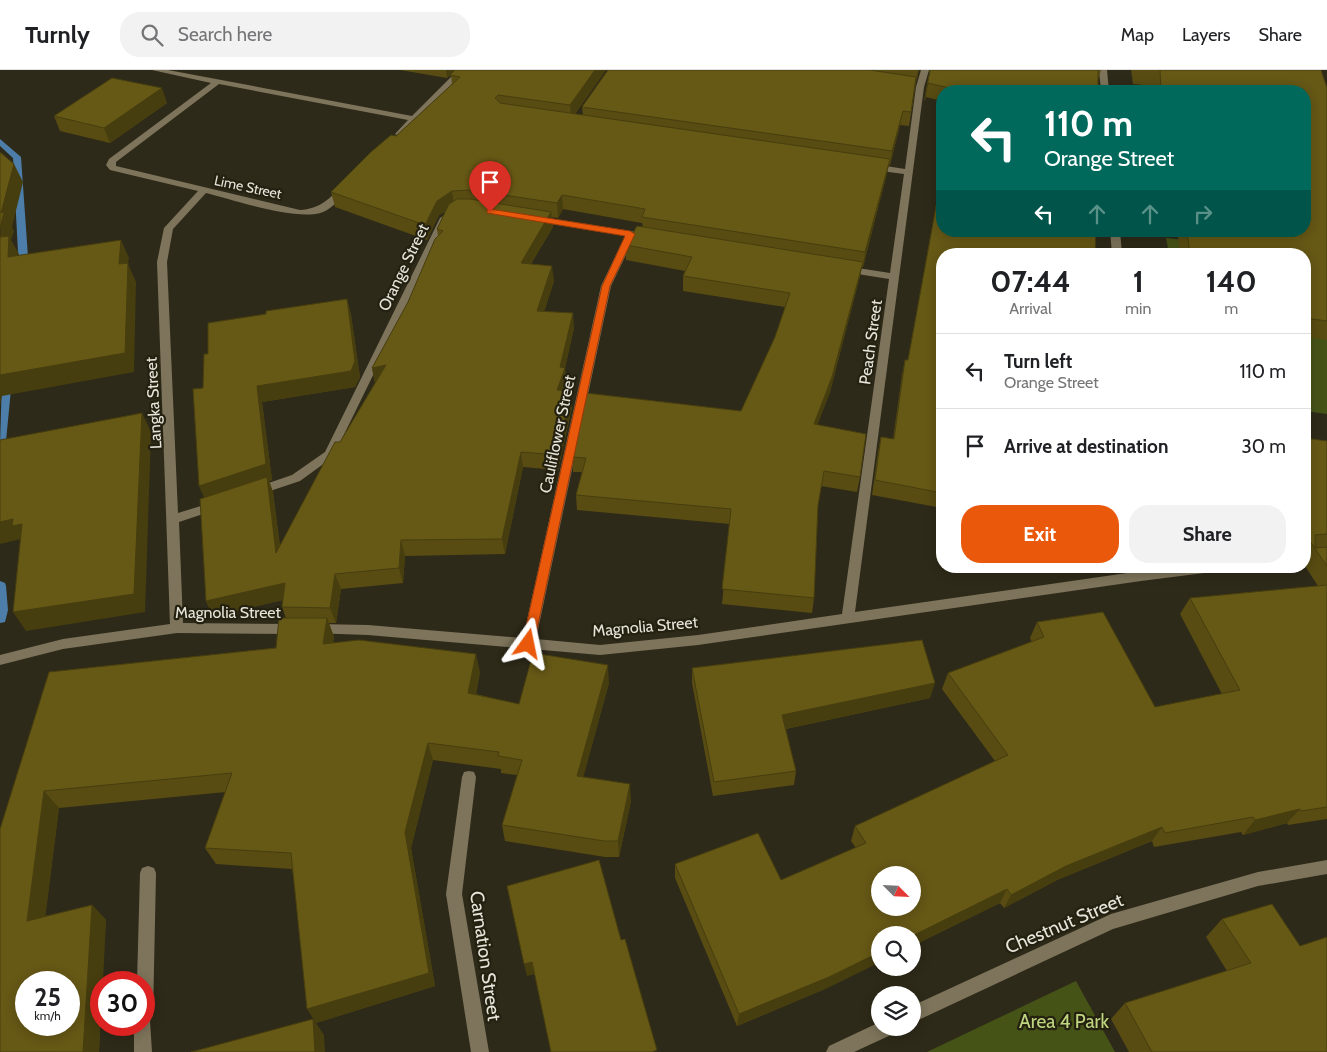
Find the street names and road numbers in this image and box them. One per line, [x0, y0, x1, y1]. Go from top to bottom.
street label: Lime Street [213, 171, 284, 203]
street label: Orange Street [374, 220, 433, 314]
street label: Peach Street [855, 298, 886, 386]
street label: Langka Street [142, 356, 165, 449]
street label: Cauliflower Street [536, 373, 579, 495]
street label: Magnolia Street [175, 603, 282, 622]
street label: Magnolia Street [591, 612, 699, 641]
street label: Chestnut Street [1002, 888, 1127, 959]
street label: Carnation Street [465, 890, 506, 1023]

